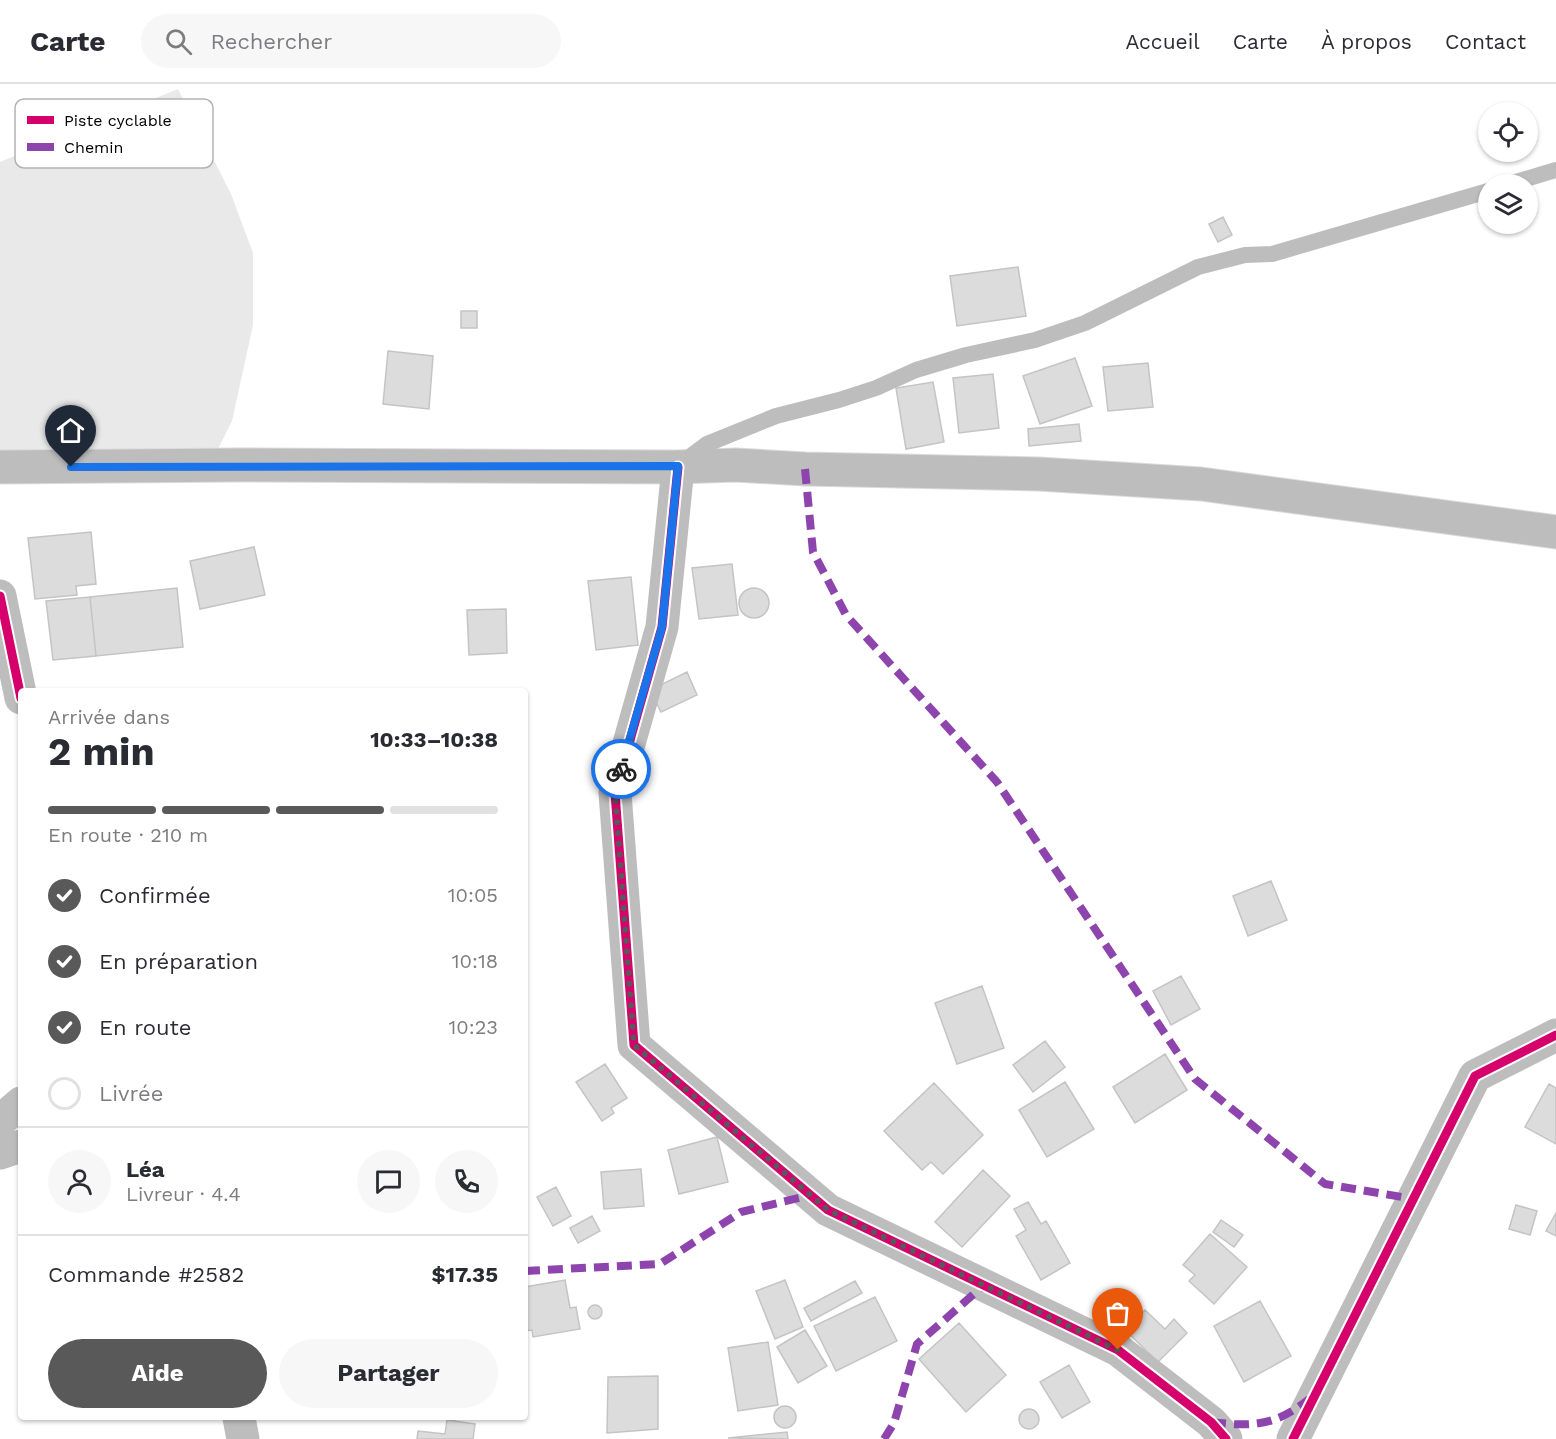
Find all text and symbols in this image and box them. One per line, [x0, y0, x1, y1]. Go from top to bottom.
search box [141, 14, 561, 68]
text: Carte [30, 25, 105, 58]
icon: search [162, 25, 195, 58]
text: Rechercher [210, 29, 332, 54]
text: Accueil [1125, 29, 1200, 54]
text: Carte [1233, 29, 1288, 54]
text: À propos [1321, 29, 1412, 54]
text: Contact [1445, 29, 1526, 54]
legend [15, 99, 213, 168]
map controls [1478, 102, 1538, 234]
button: locate [1478, 102, 1538, 162]
text: Piste cyclable [64, 111, 172, 130]
text: Chemin [64, 138, 124, 157]
button: layers [1478, 174, 1538, 234]
pin [45, 405, 96, 467]
icon: home [54, 414, 87, 447]
text: Arrivée dans [48, 705, 170, 729]
text: 10:33–10:38 [370, 727, 498, 752]
text: 2 min [48, 729, 155, 774]
courier [591, 739, 651, 799]
icon: bike [605, 753, 638, 786]
text: En route · 210 m [48, 823, 208, 847]
icon: check [48, 879, 81, 912]
text: Confirmée [99, 883, 211, 908]
text: 10:05 [448, 883, 498, 907]
icon: check [48, 945, 81, 978]
text: En préparation [99, 949, 258, 974]
text: 10:18 [452, 949, 498, 973]
icon: check [48, 1011, 81, 1044]
text: En route [99, 1015, 191, 1040]
text: 10:23 [449, 1015, 498, 1039]
text: Livrée [99, 1081, 163, 1106]
button: person [48, 1150, 111, 1213]
button: chat [357, 1150, 420, 1213]
button: phone [435, 1150, 498, 1213]
text: Léa [126, 1157, 165, 1182]
text: Livreur · 4.4 [126, 1182, 241, 1206]
text: Commande #2582 [48, 1262, 244, 1287]
text: $17.35 [431, 1262, 498, 1287]
pin [1092, 1288, 1143, 1350]
icon: bag [1101, 1297, 1134, 1330]
button: Aide [48, 1339, 267, 1408]
button: Partager [279, 1339, 498, 1408]

